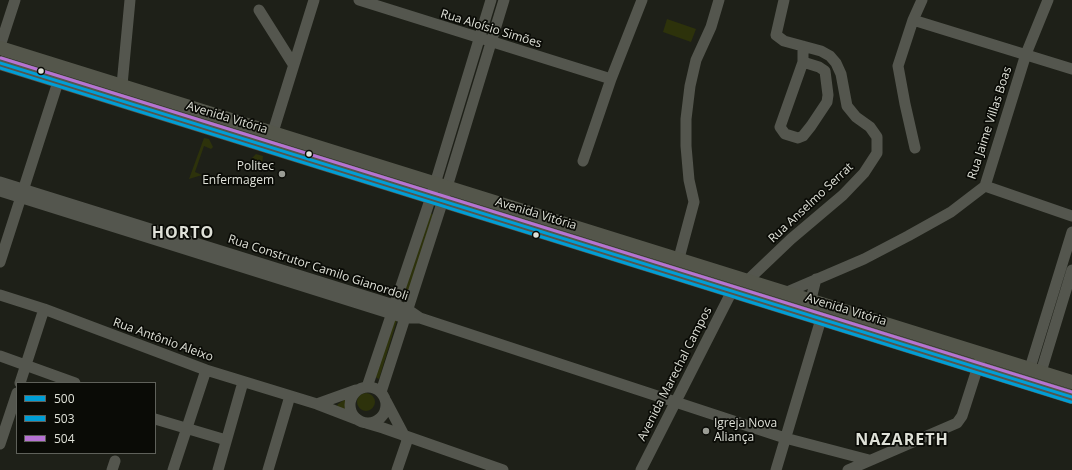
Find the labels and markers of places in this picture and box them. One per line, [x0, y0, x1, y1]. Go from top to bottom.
unlabelled marker [36, 66, 46, 76]
unlabelled marker [304, 149, 314, 159]
place label: Politec Enfermagem [202, 160, 274, 188]
marker: Politec Enfermagem [277, 169, 287, 179]
unlabelled marker [531, 230, 541, 240]
place label: Igreja Nova Aliança [714, 417, 777, 445]
marker: Igreja Nova Aliança [701, 426, 711, 436]

